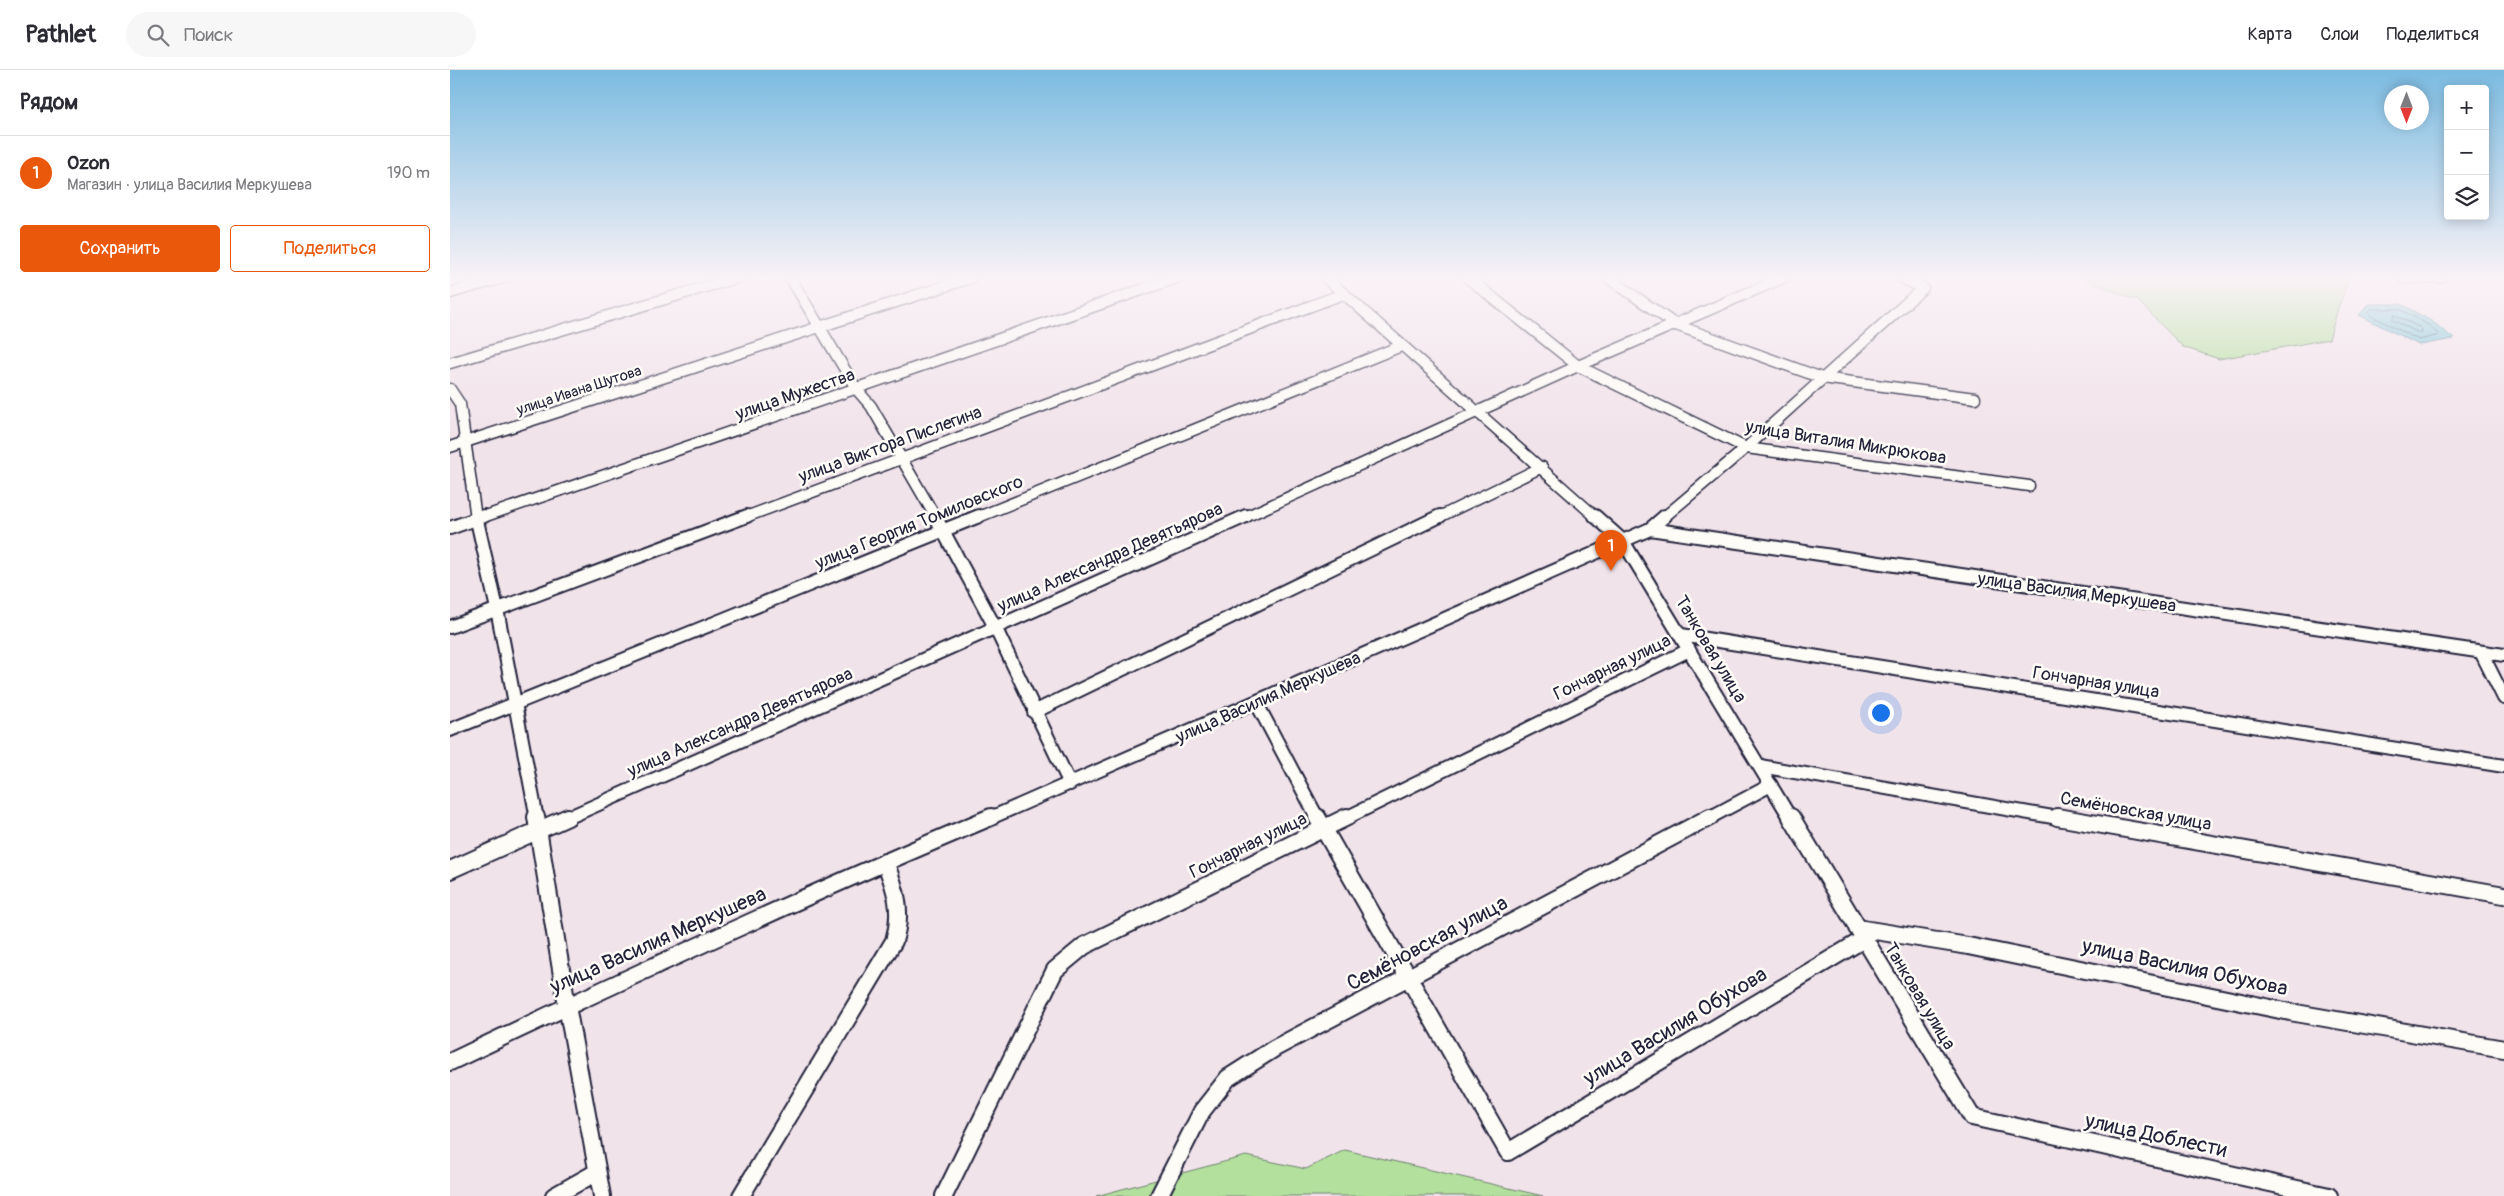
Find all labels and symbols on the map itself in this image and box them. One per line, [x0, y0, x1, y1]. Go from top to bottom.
north arrow [2384, 85, 2429, 130]
street label: улица Ивана Шутова [513, 361, 644, 420]
street label: улица Мужества [731, 363, 858, 426]
street label: улица Виктора Пислегина [794, 401, 985, 489]
street label: улица Виталия Микрюкова [1743, 415, 1948, 470]
street label: улица Георгия Томиловского [811, 470, 1027, 575]
street label: улица Александра Девятьярова [993, 497, 1226, 618]
pin: 1 [1595, 530, 1627, 571]
street label: улица Василия Меркушева [1975, 567, 2178, 618]
street label: Танковая улица [1670, 592, 1752, 707]
street label: Гончарная улица [1550, 629, 1675, 706]
street label: улица Василия Меркушева [1171, 646, 1364, 749]
street label: Гончарная улица [2031, 661, 2161, 704]
street label: улица Александра Девятьярова [623, 662, 856, 783]
your location [1868, 700, 1894, 726]
street label: Семёновская улица [2059, 787, 2213, 836]
street label: Гончарная улица [1186, 807, 1311, 884]
street label: улица Василия Меркушева [545, 881, 771, 1001]
street label: Семёновская улица [1342, 890, 1512, 997]
street label: улица Василия Обухова [2079, 932, 2290, 1002]
street label: Танковая улица [1879, 939, 1961, 1054]
street label: улица Василия Обухова [1578, 961, 1772, 1092]
street label: улица Доблести [2082, 1107, 2229, 1164]

